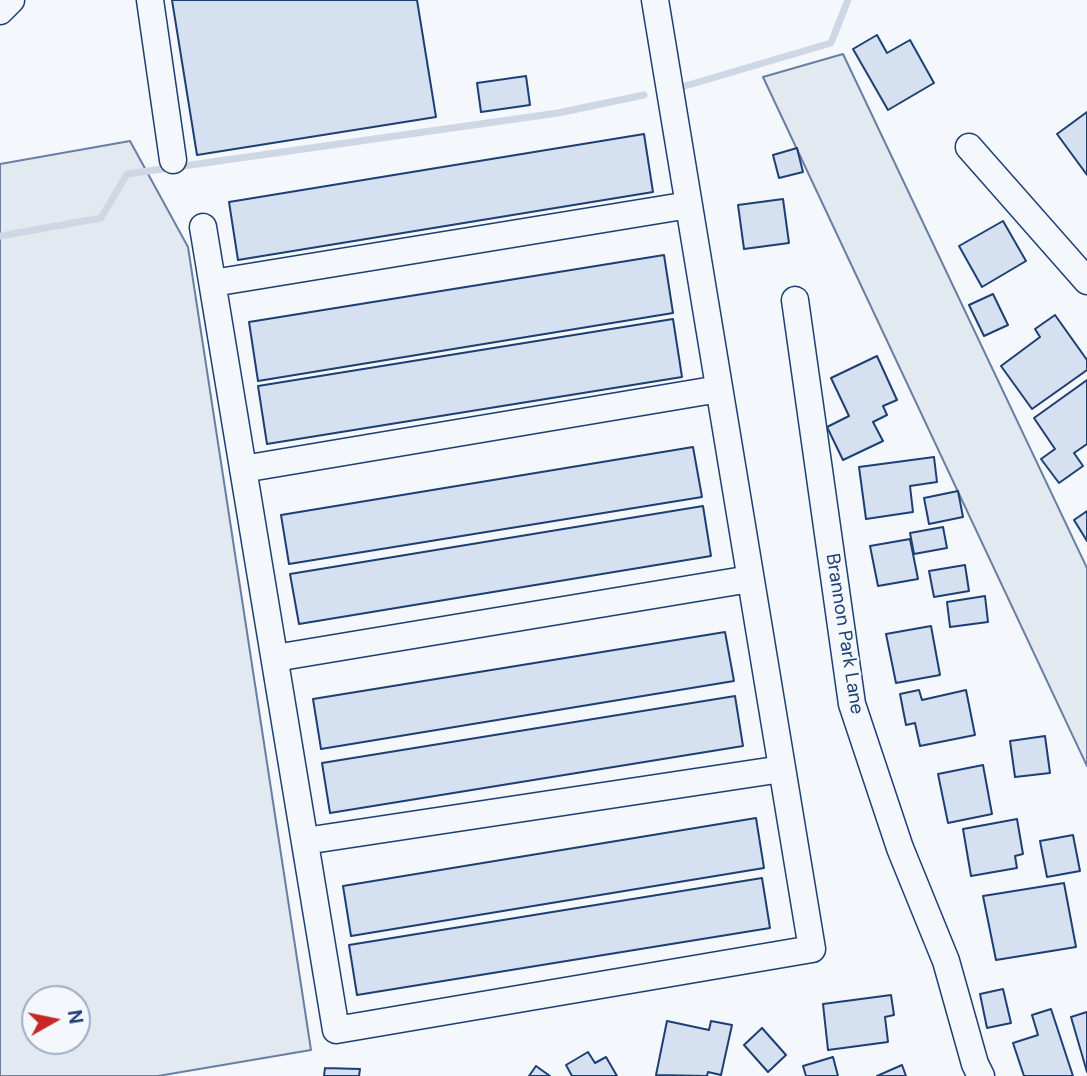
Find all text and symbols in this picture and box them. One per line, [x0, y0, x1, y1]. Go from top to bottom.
street label: Brannon Park Lane [820, 552, 868, 716]
north arrow [21, 985, 91, 1055]
text: N [62, 1008, 89, 1026]

